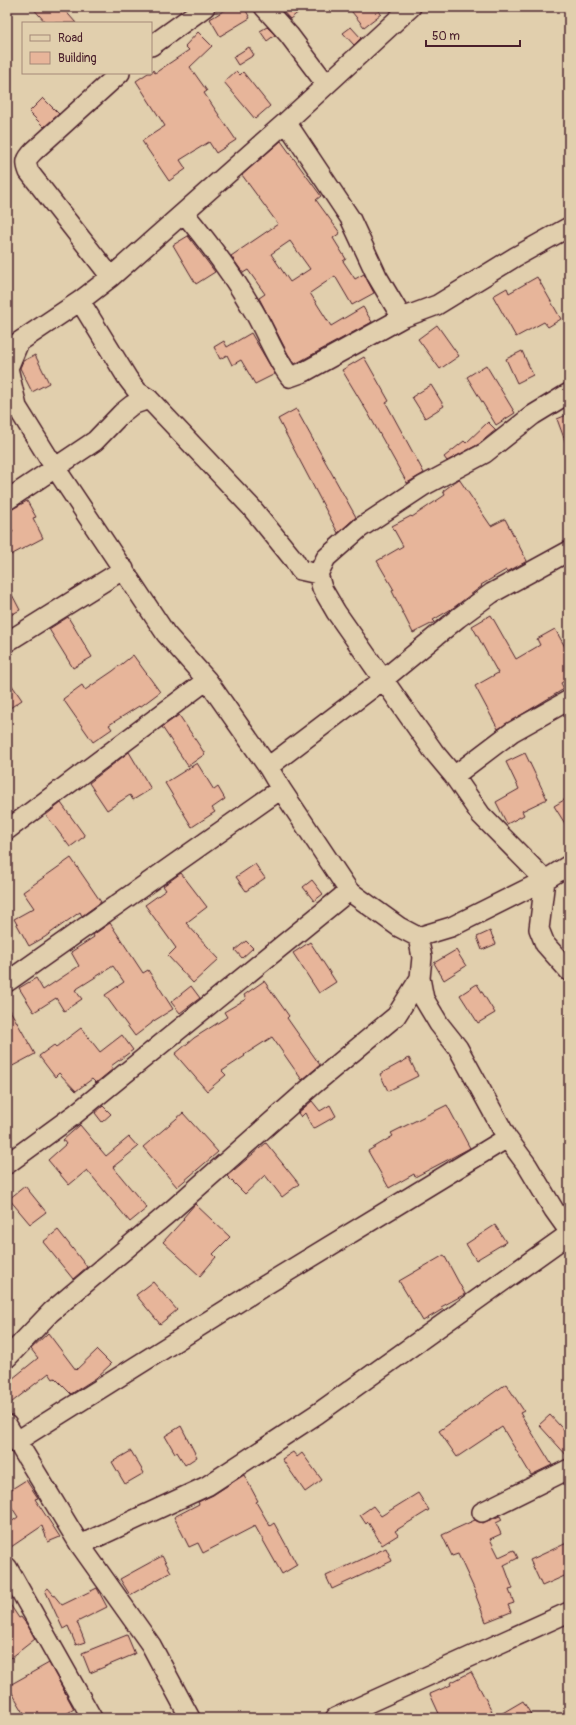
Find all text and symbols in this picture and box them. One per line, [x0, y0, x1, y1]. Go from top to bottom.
legend [22, 22, 152, 74]
scale bar [426, 22, 520, 48]
text: 50 m [432, 29, 460, 44]
text: Road [58, 31, 83, 46]
text: Building [58, 51, 97, 66]

